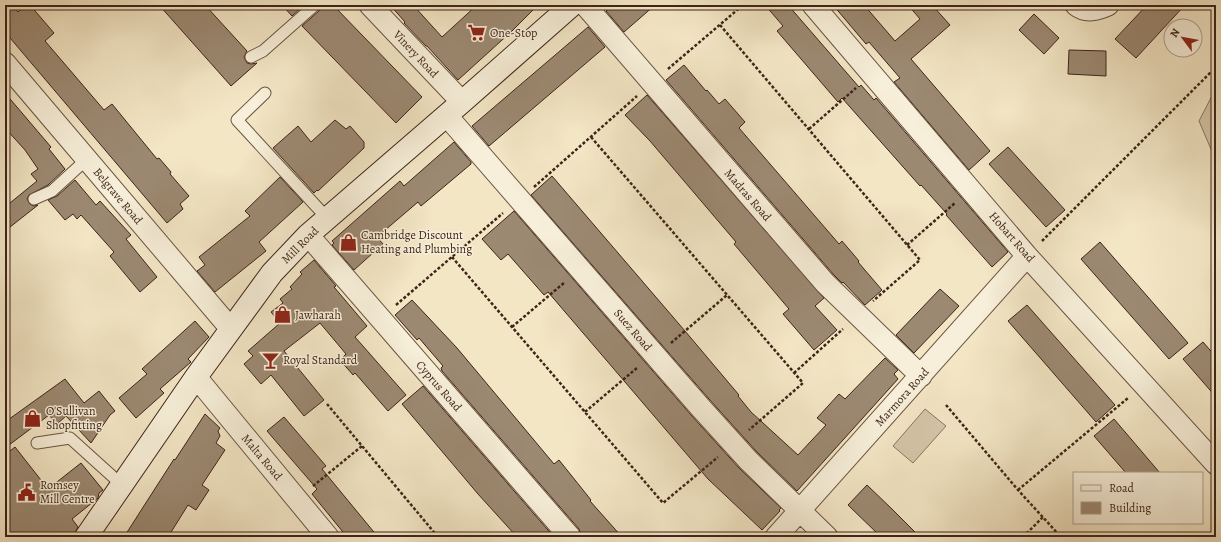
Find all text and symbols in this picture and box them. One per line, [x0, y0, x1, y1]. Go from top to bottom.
north arrow [1163, 18, 1203, 58]
supermarket icon: One-Stop [467, 23, 487, 43]
place label: One-Stop [490, 25, 537, 41]
street label: Vinery Road [389, 26, 443, 82]
text: N [1166, 26, 1183, 40]
street label: Belgrave Road [90, 164, 147, 228]
street label: Madras Road [721, 165, 776, 225]
street label: Hobart Road [985, 208, 1039, 266]
street label: Mill Road [278, 222, 323, 267]
place label: Cambridge Discount Heating and Plumbing [361, 227, 472, 257]
shop icon: Cambridge Discount Heating and Plumbing [338, 232, 358, 252]
shop icon: Jawharah [272, 305, 292, 325]
street label: Suez Road [610, 305, 656, 355]
place label: Jawharah [295, 307, 341, 323]
bar icon: Royal Standard [260, 350, 280, 370]
place label: Royal Standard [283, 352, 358, 368]
street label: Cyprus Road [413, 357, 466, 415]
street label: Marmora Road [871, 364, 933, 430]
place label: O'Sullivan Shopfitting [46, 403, 102, 433]
shop icon: O'Sullivan Shopfitting [23, 408, 43, 428]
street label: Malta Road [238, 431, 286, 484]
legend [1073, 472, 1203, 524]
place label: Romsey Mill Centre [40, 477, 95, 507]
text: Road [1109, 480, 1135, 496]
public building icon: Romsey Mill Centre [17, 482, 37, 502]
text: Building [1109, 500, 1151, 516]

